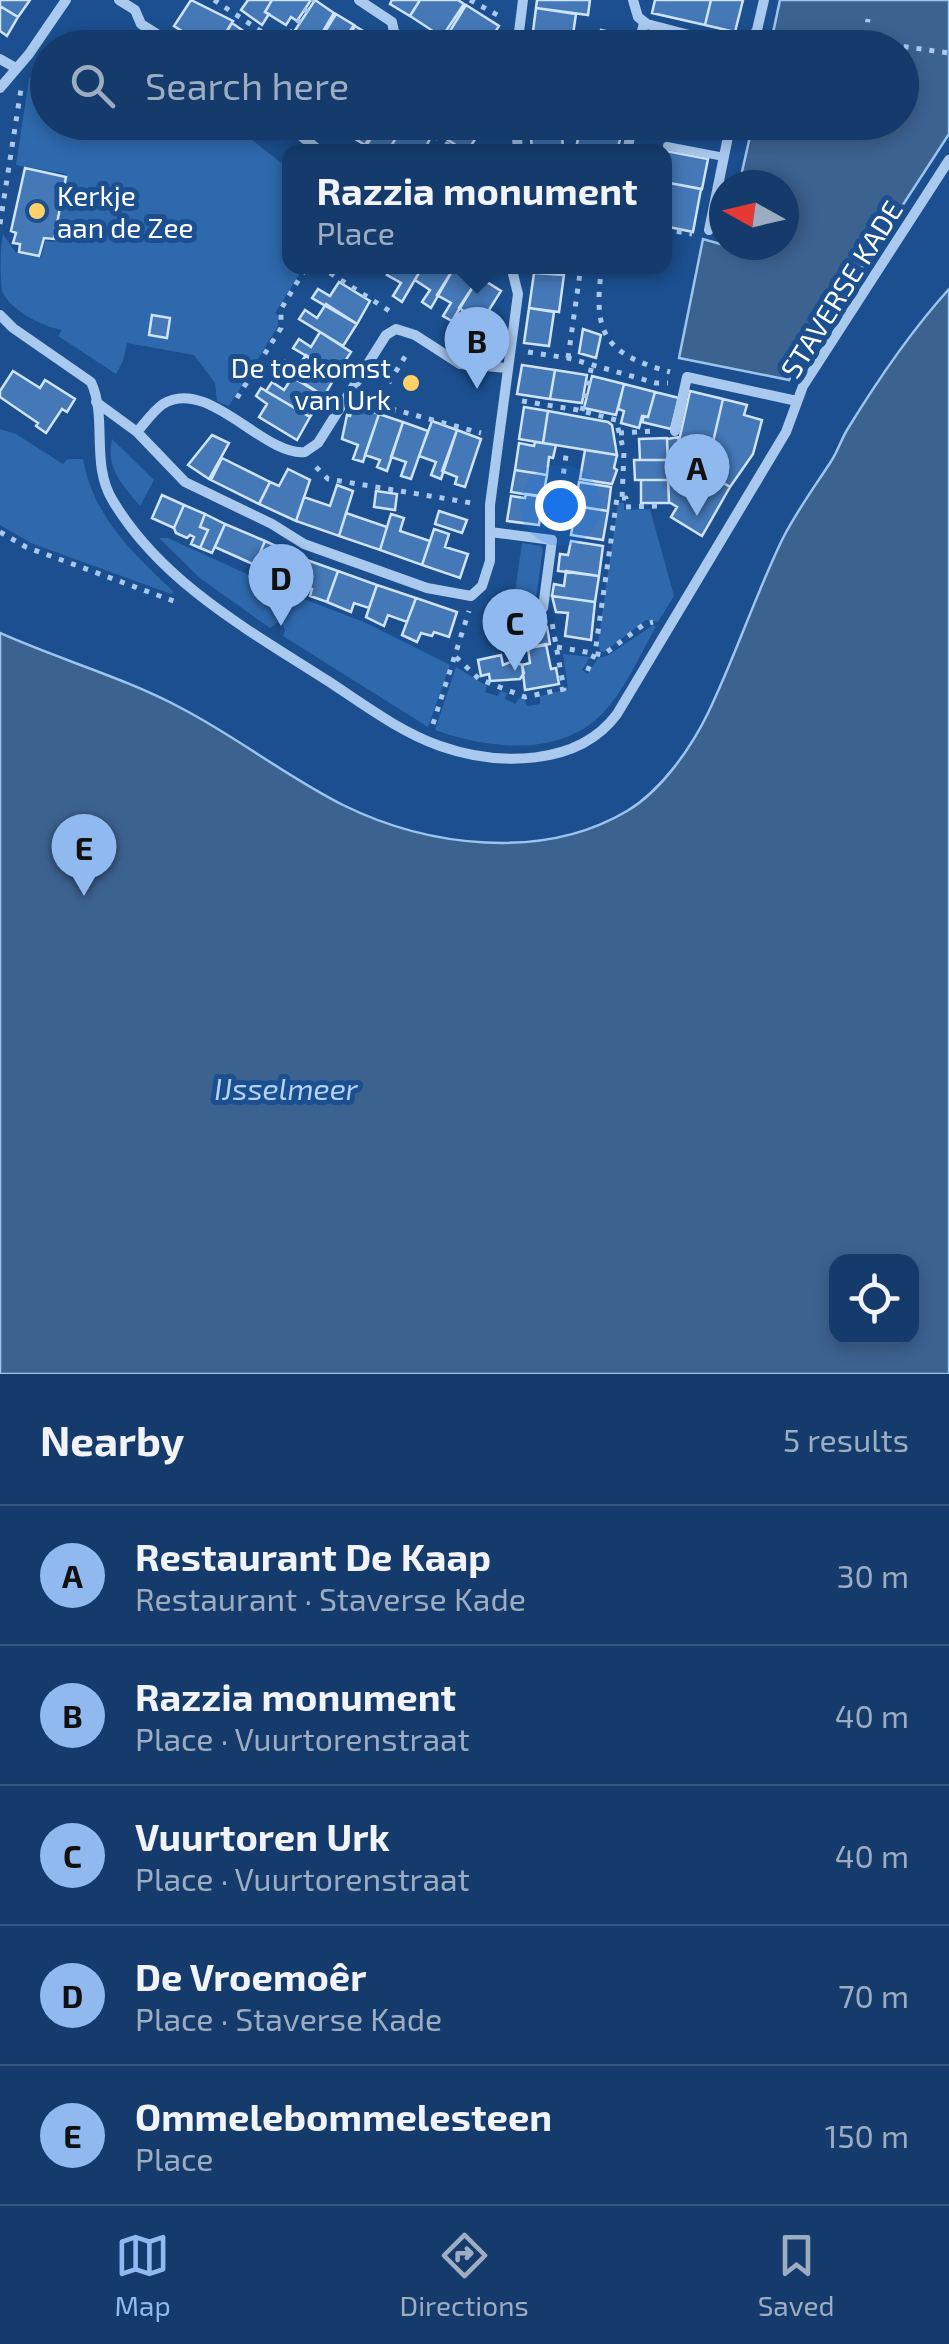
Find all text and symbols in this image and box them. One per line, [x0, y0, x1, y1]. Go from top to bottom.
search box [30, 30, 919, 140]
icon: search [65, 58, 120, 113]
text: Search here [145, 62, 349, 108]
popup [282, 144, 672, 274]
text: Razzia monument [316, 167, 638, 213]
north arrow [709, 170, 799, 260]
place label: Kerkje aan de Zee [57, 178, 194, 244]
street label: STAVERSE KADE [773, 194, 909, 384]
marker: Kerkje aan de Zee [26, 200, 48, 222]
text: Place [316, 213, 395, 251]
pin: B [444, 306, 510, 389]
place label: De toekomst van Urk [231, 350, 391, 416]
marker: De toekomst van Urk [400, 372, 422, 394]
pin: A [664, 434, 730, 516]
your location [535, 480, 586, 531]
pin: D [248, 544, 314, 626]
pin: C [482, 588, 548, 671]
pin: E [52, 814, 116, 896]
water label: IJsselmeer [214, 1070, 359, 1106]
map controls [829, 1254, 919, 1344]
button: locate [829, 1254, 919, 1344]
text: Nearby [40, 1414, 184, 1464]
text: 5 results [783, 1420, 909, 1458]
text: Restaurant De Kaap [135, 1533, 491, 1579]
text: A [62, 1556, 83, 1594]
text: 30 m [837, 1556, 909, 1594]
text: Restaurant · Staverse Kade [135, 1579, 526, 1617]
text: Razzia monument [135, 1673, 456, 1719]
text: B [62, 1696, 83, 1734]
text: 40 m [835, 1696, 909, 1734]
text: Place · Vuurtorenstraat [135, 1719, 470, 1757]
text: Vuurtoren Urk [135, 1813, 390, 1859]
text: C [63, 1836, 82, 1874]
text: 40 m [835, 1836, 909, 1874]
text: Place · Vuurtorenstraat [135, 1859, 470, 1897]
text: De Vroemoêr [135, 1953, 366, 1999]
text: D [62, 1976, 83, 2014]
text: 70 m [838, 1976, 909, 2014]
text: Place · Staverse Kade [135, 1999, 442, 2037]
text: Ommelebommelesteen [135, 2093, 552, 2139]
text: E [63, 2116, 82, 2154]
text: 150 m [825, 2116, 909, 2154]
text: Place [135, 2139, 214, 2177]
tab: Map [114, 2228, 171, 2322]
tab: Directions [400, 2228, 529, 2322]
tab: Saved [758, 2228, 835, 2322]

